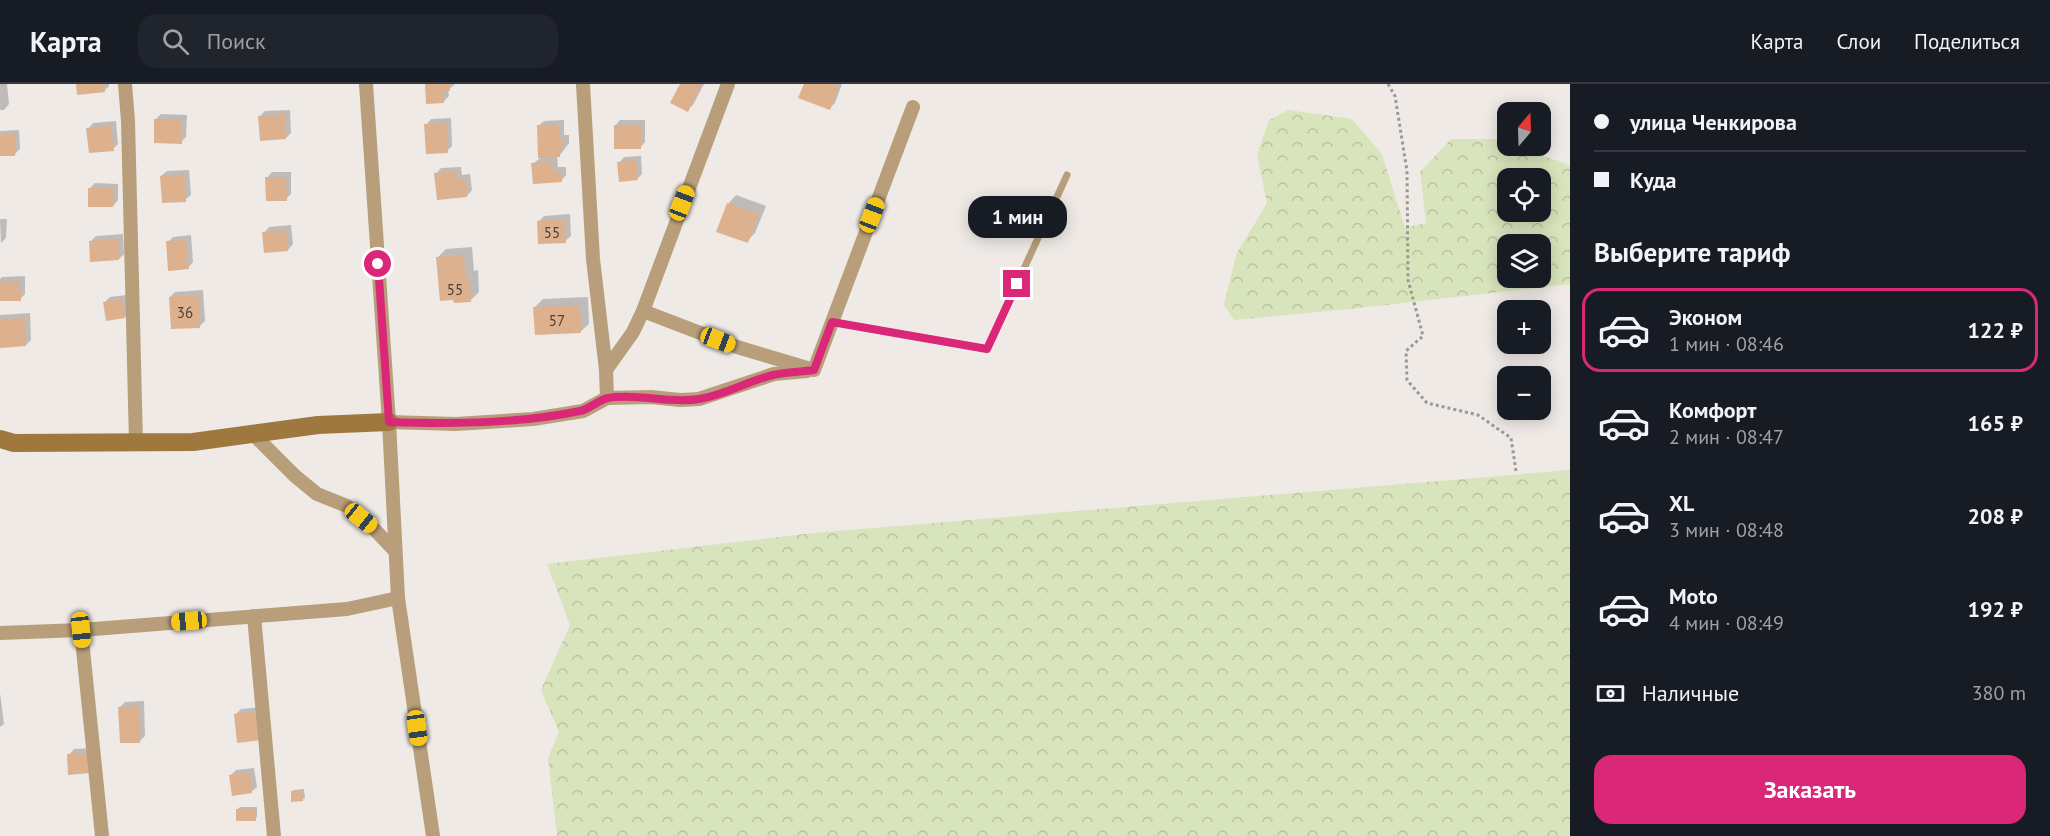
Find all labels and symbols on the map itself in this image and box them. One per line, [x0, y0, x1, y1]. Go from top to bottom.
north arrow [1497, 102, 1551, 156]
car [667, 183, 697, 223]
car [857, 195, 887, 235]
callout: 1 мин [968, 197, 1066, 239]
house number: 55 [544, 223, 560, 242]
route start [364, 250, 391, 277]
route end [1003, 270, 1030, 297]
house number: 55 [447, 280, 463, 299]
house number: 36 [177, 303, 193, 322]
house number: 57 [549, 311, 565, 330]
car [698, 325, 738, 355]
car [341, 500, 381, 536]
car [170, 610, 208, 632]
car [70, 611, 92, 649]
car [406, 709, 428, 747]

